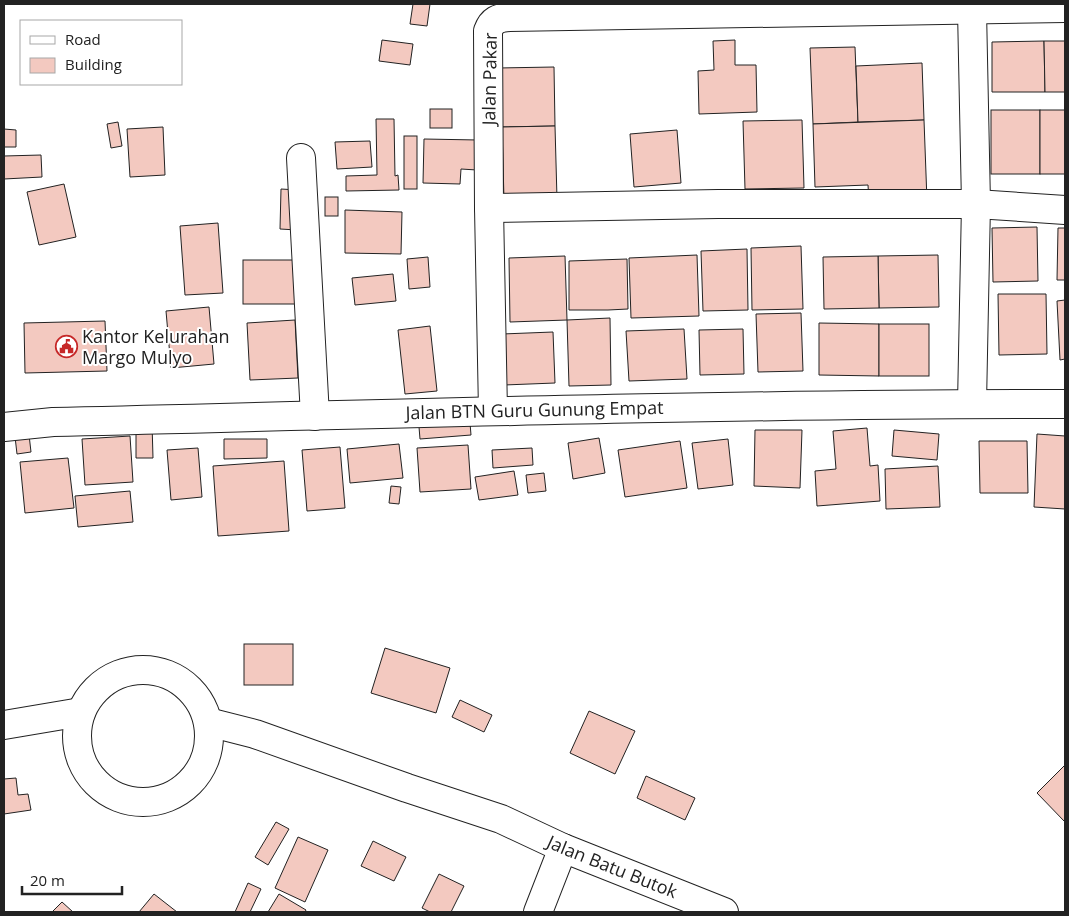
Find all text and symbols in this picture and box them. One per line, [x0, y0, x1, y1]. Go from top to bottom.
legend [20, 20, 182, 85]
text: Road [65, 29, 101, 49]
street label: Jalan Pakar [476, 32, 502, 128]
text: Building [65, 54, 122, 74]
place label: Kantor Kelurahan Margo Mulyo [82, 324, 230, 369]
public building icon: Kantor Kelurahan Margo Mulyo [54, 335, 78, 359]
street label: Jalan BTN Guru Gunung Empat [403, 395, 664, 424]
street label: Jalan Batu Butok [542, 828, 682, 903]
scale bar [22, 864, 122, 896]
text: 20 m [30, 870, 65, 890]

